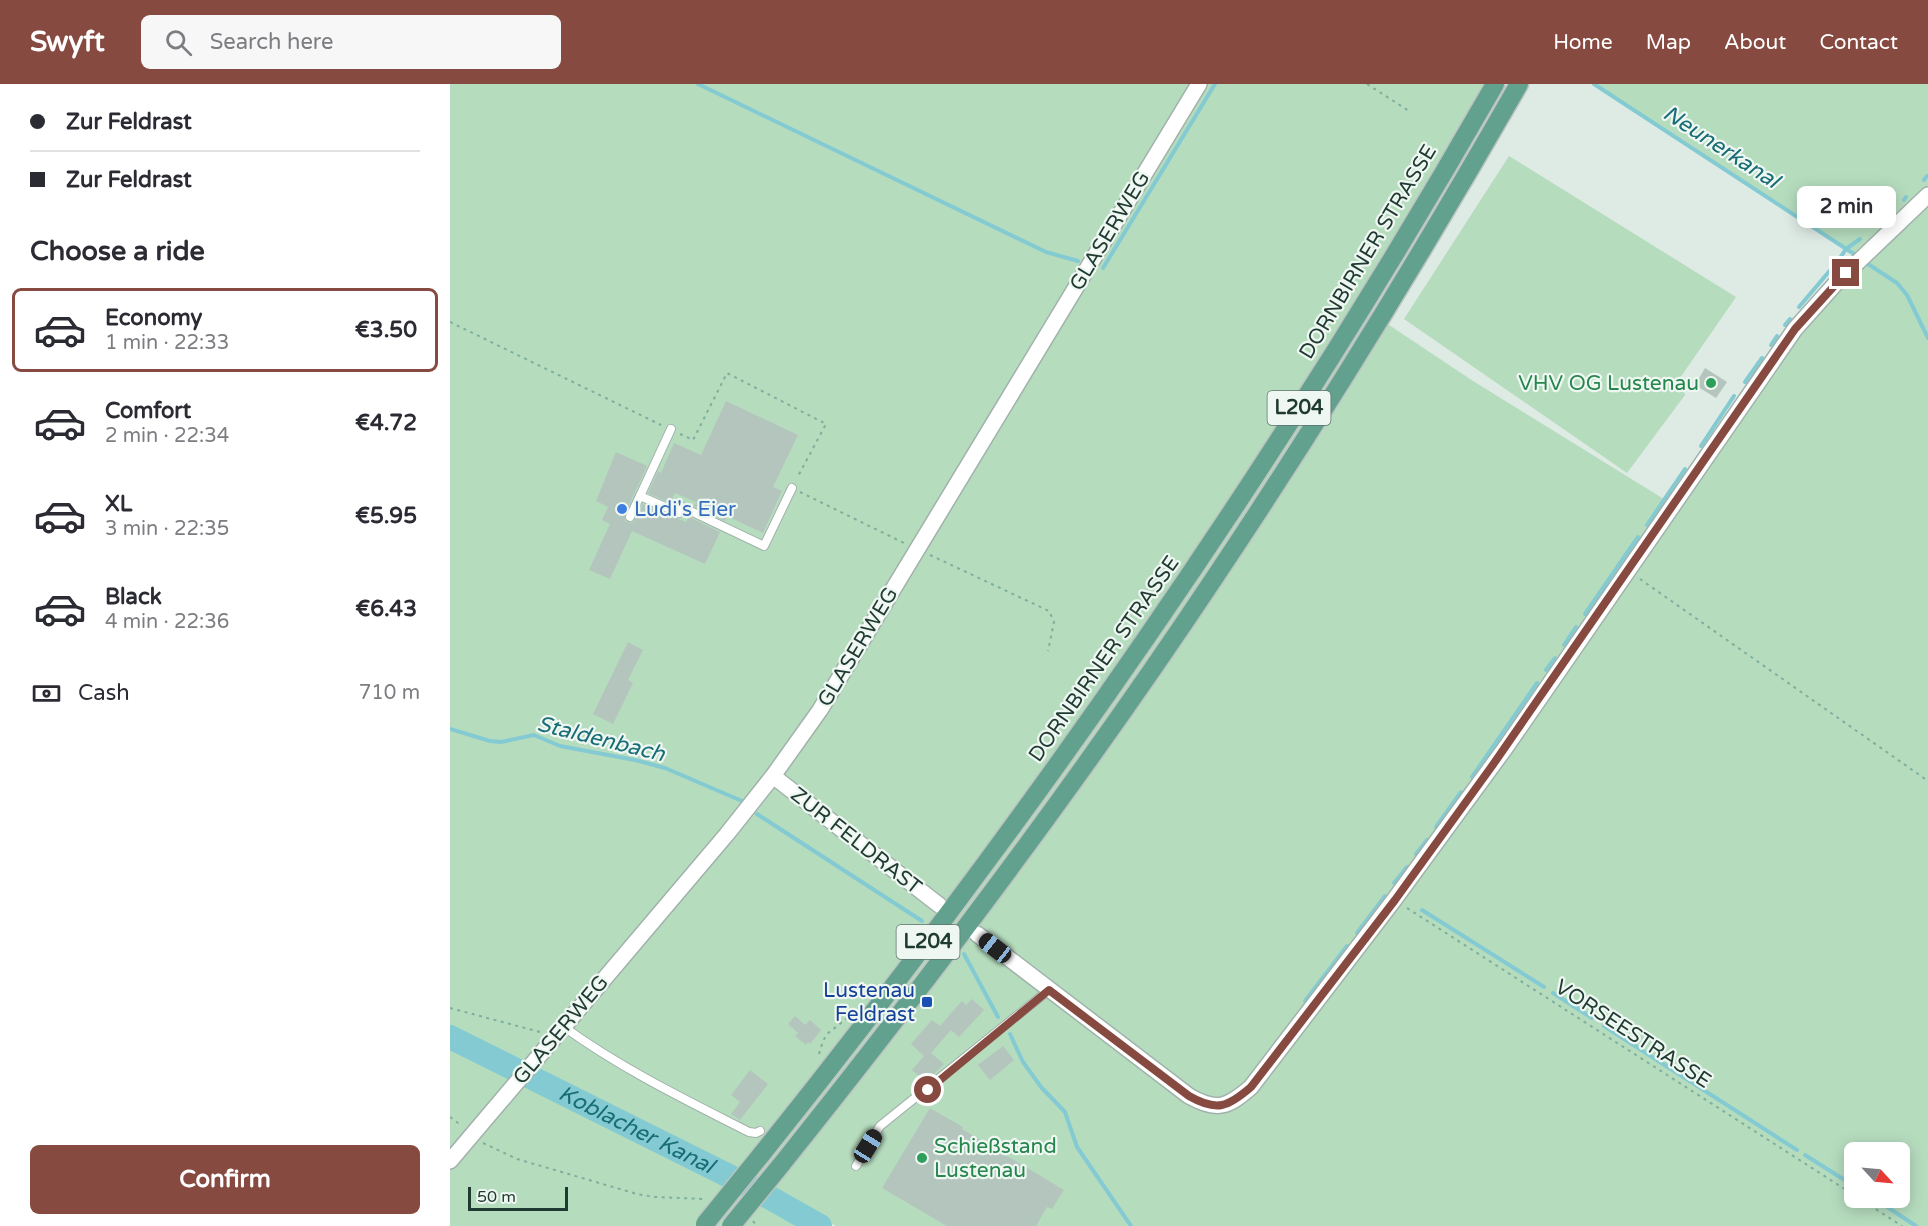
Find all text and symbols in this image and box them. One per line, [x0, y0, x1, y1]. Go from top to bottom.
search box [141, 15, 561, 69]
text: Swyft [30, 25, 105, 59]
icon: search [162, 26, 195, 59]
text: Search here [210, 29, 333, 55]
text: Home [1553, 30, 1613, 55]
text: Map [1646, 30, 1691, 55]
text: About [1724, 30, 1786, 55]
text: Contact [1819, 30, 1898, 55]
water label: Neunerkanal [1658, 100, 1786, 195]
text: Zur Feldrast [66, 109, 192, 135]
street label: DORNBIRNER STRASSE [1294, 140, 1442, 364]
text: Zur Feldrast [66, 167, 192, 193]
street label: GLASERWEG [1065, 167, 1155, 295]
callout: 2 min [1796, 186, 1896, 228]
text: 2 min [1820, 195, 1873, 219]
text: Choose a ride [30, 235, 205, 268]
route end [1832, 259, 1859, 286]
icon: car [33, 303, 87, 357]
text: Economy [105, 305, 202, 331]
text: €3.50 [355, 317, 417, 343]
text: 1 min · 22:33 [105, 331, 229, 355]
place label: VHV OG Lustenau [1518, 371, 1699, 396]
marker: VHV OG Lustenau [1704, 376, 1718, 390]
road number: L204 [1268, 391, 1330, 425]
icon: car [33, 396, 87, 450]
text: Comfort [105, 398, 191, 424]
text: €4.72 [355, 410, 417, 436]
text: 2 min · 22:34 [105, 424, 229, 448]
icon: car [33, 489, 87, 543]
text: XL [105, 491, 132, 517]
place label: Ludi's Eier [634, 497, 736, 522]
marker: Ludi's Eier [615, 502, 629, 516]
text: €5.95 [355, 503, 417, 529]
text: 3 min · 22:35 [105, 517, 229, 541]
street label: DORNBIRNER STRASSE [1023, 551, 1185, 767]
icon: car [33, 582, 87, 636]
street label: GLASERWEG [813, 583, 903, 711]
text: Black [105, 584, 162, 610]
text: €6.43 [355, 596, 417, 622]
text: 4 min · 22:36 [105, 610, 229, 634]
icon: cash [30, 677, 63, 710]
text: Cash [78, 680, 130, 706]
text: 710 m [359, 681, 420, 705]
water label: Staldenbach [535, 711, 668, 768]
street label: ZUR FELDRAST [786, 782, 927, 900]
road number: L204 [896, 925, 960, 959]
car [975, 930, 1015, 966]
street label: GLASERWEG [508, 970, 614, 1090]
street label: VORSEESTRASSE [1550, 974, 1716, 1094]
place label: Lustenau Feldrast [823, 978, 915, 1027]
marker: Lustenau Feldrast [920, 995, 934, 1009]
route start [914, 1076, 941, 1103]
water label: Koblacher Kanal [554, 1080, 720, 1180]
car [851, 1126, 885, 1166]
place label: Schießstand Lustenau [934, 1134, 1057, 1183]
north arrow [1844, 1142, 1910, 1208]
map controls [1844, 1142, 1910, 1208]
button: Confirm [30, 1145, 420, 1214]
marker: Schießstand Lustenau [915, 1151, 929, 1165]
scale bar [468, 1184, 568, 1212]
text: 50 m [477, 1187, 516, 1207]

